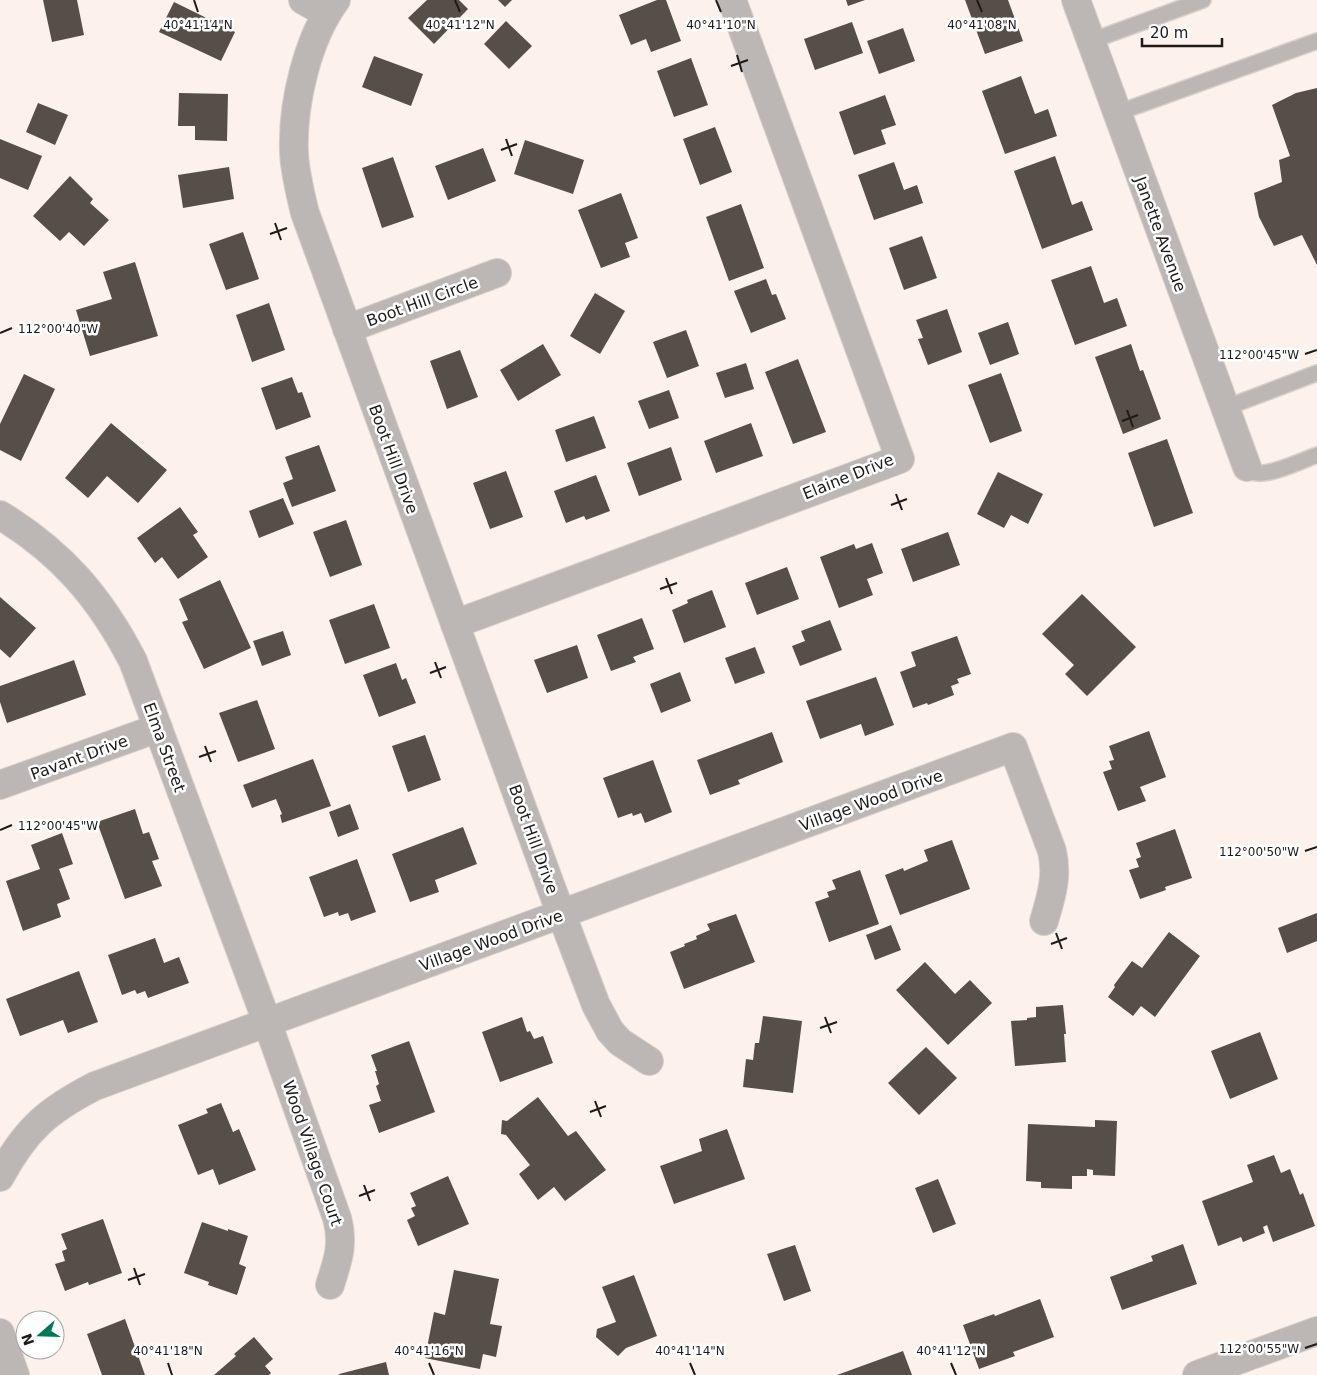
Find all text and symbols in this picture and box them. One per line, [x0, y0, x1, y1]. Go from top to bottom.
scale bar [1142, 15, 1222, 47]
text: 40°41'14"N [163, 18, 233, 32]
text: 40°41'12"N [425, 18, 495, 32]
text: 40°41'10"N [686, 18, 756, 32]
text: 40°41'08"N [947, 18, 1017, 32]
text: 20 m [1150, 24, 1188, 42]
street label: Janette Avenue [1130, 173, 1190, 294]
street label: Boot Hill Circle [364, 272, 481, 330]
text: 112°00'40"W [18, 322, 98, 336]
text: 112°00'45"W [1219, 348, 1299, 362]
street label: Boot Hill Drive [365, 402, 422, 516]
street label: Elaine Drive [800, 450, 896, 503]
street label: Elma Street [140, 700, 189, 794]
street label: Pavant Drive [28, 731, 130, 784]
street label: Village Wood Drive [797, 766, 945, 835]
street label: Boot Hill Drive [505, 782, 562, 896]
text: 112°00'45"W [18, 819, 98, 833]
text: 112°00'50"W [1219, 845, 1299, 859]
street label: Village Wood Drive [417, 906, 565, 975]
street label: Wood Village Court [279, 1078, 346, 1228]
north arrow [15, 1310, 65, 1360]
text: N [18, 1331, 37, 1348]
text: 112°00'55"W [1219, 1342, 1299, 1356]
text: 40°41'18"N [133, 1344, 203, 1358]
text: 40°41'16"N [394, 1344, 464, 1358]
text: 40°41'14"N [655, 1344, 725, 1358]
text: 40°41'12"N [916, 1344, 986, 1358]

